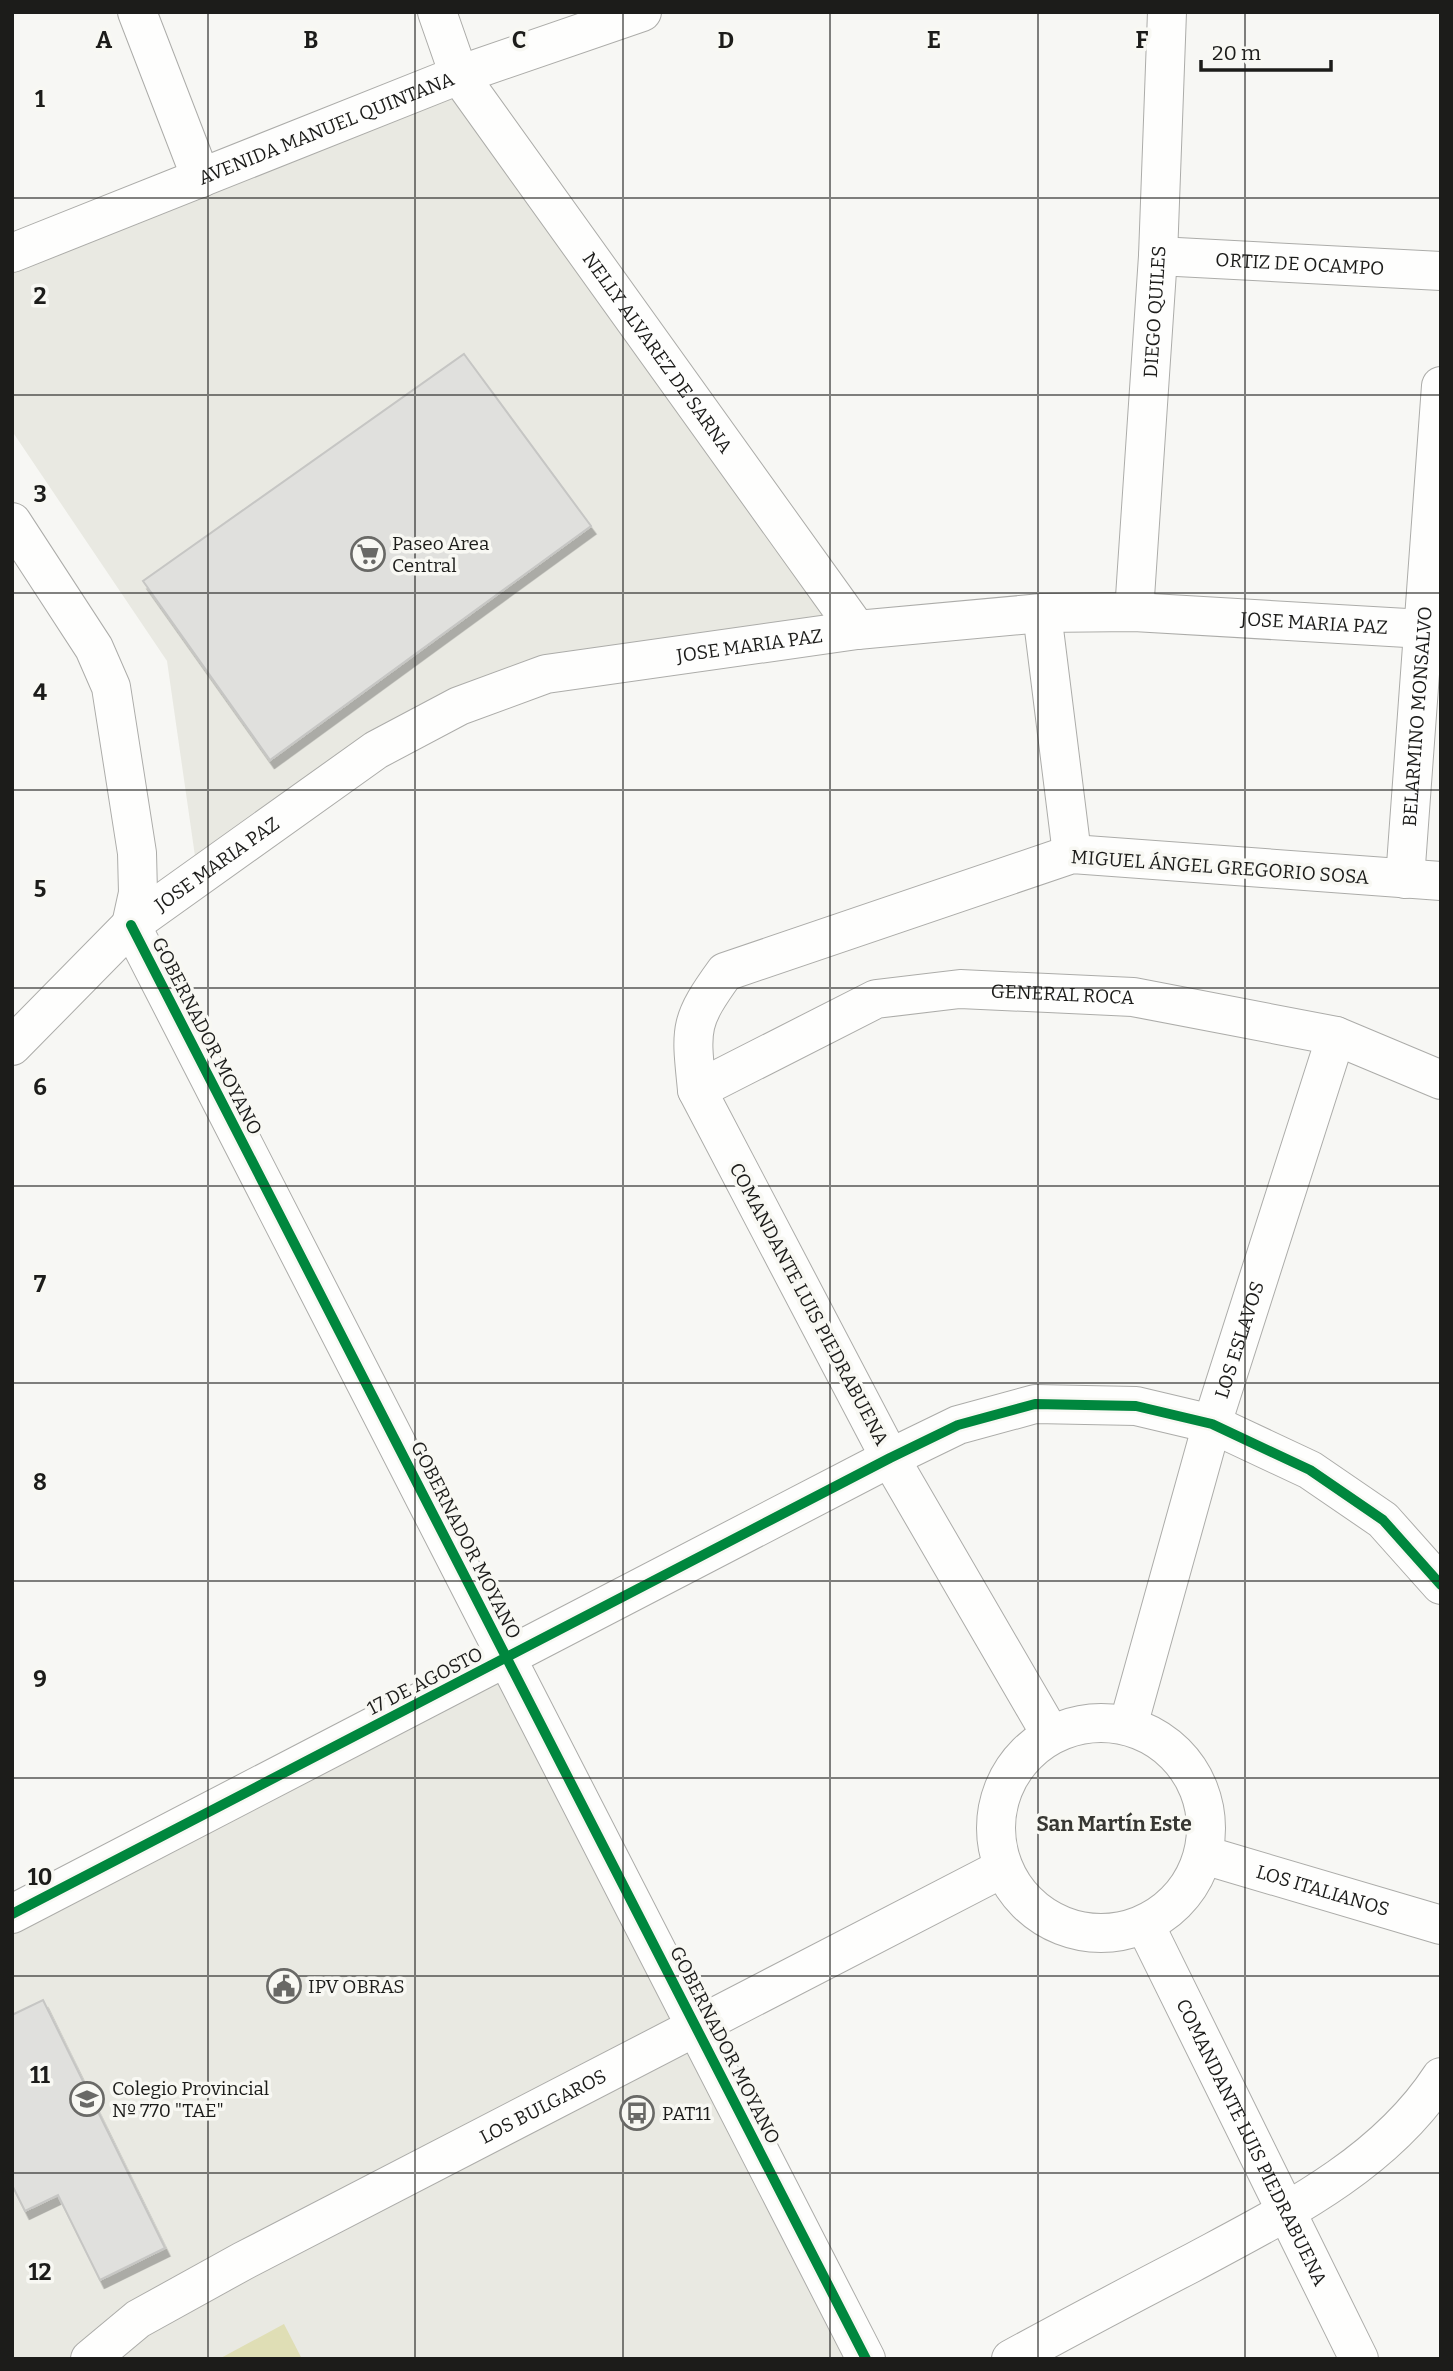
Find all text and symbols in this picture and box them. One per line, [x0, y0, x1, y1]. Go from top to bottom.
text: A [96, 26, 113, 54]
text: B [304, 26, 318, 54]
text: C [512, 26, 526, 54]
text: D [718, 26, 734, 54]
text: E [927, 26, 941, 54]
text: F [1136, 26, 1149, 54]
scale bar [1201, 28, 1330, 72]
text: 20 m [1212, 40, 1261, 66]
street label: AVENIDA MANUEL QUINTANA [195, 67, 458, 189]
text: 1 [35, 85, 45, 113]
street label: DIEGO QUILES [1138, 245, 1170, 379]
street label: NELLY ALVAREZ DE SARNA [578, 247, 738, 458]
street label: ORTIZ DE OCAMPO [1215, 248, 1385, 279]
text: 2 [34, 282, 47, 310]
text: 3 [33, 480, 47, 508]
place label: Paseo Area Central [392, 532, 490, 577]
supermarket icon: Paseo Area Central [349, 535, 387, 573]
street label: BELARMINO MONSALVO [1397, 606, 1436, 827]
street label: JOSE MARIA PAZ [1239, 607, 1389, 638]
street label: JOSE MARIA PAZ [674, 623, 824, 667]
text: 4 [33, 678, 47, 706]
street label: JOSE MARIA PAZ [149, 812, 283, 917]
street label: MIGUEL ÁNGEL GREGORIO SOSA [1070, 845, 1370, 889]
text: 5 [34, 875, 46, 903]
street label: GOBERNADOR MOYANO [147, 933, 267, 1139]
street label: GENERAL ROCA [990, 979, 1135, 1009]
text: 6 [33, 1073, 47, 1101]
street label: COMANDANTE LUIS PIEDRABUENA [724, 1159, 894, 1450]
text: 7 [34, 1270, 47, 1298]
street label: LOS ESLAVOS [1209, 1278, 1268, 1401]
street label: GOBERNADOR MOYANO [406, 1437, 526, 1643]
text: 8 [33, 1468, 47, 1496]
street label: 17 DE AGOSTO [363, 1642, 487, 1720]
text: 9 [33, 1665, 47, 1693]
district label: San Martín Este [1036, 1811, 1192, 1837]
street label: LOS ITALIANOS [1254, 1860, 1392, 1921]
text: 10 [28, 1863, 52, 1891]
street label: GOBERNADOR MOYANO [665, 1942, 785, 2148]
public building icon: IPV OBRAS [265, 1967, 303, 2005]
place label: IPV OBRAS [308, 1975, 405, 1998]
street label: COMANDANTE LUIS PIEDRABUENA [1172, 1995, 1333, 2290]
text: 11 [30, 2061, 50, 2089]
street label: LOS BULGAROS [476, 2064, 610, 2148]
place label: Colegio Provincial Nº 770 "TAE" [112, 2077, 269, 2122]
school or university icon: Colegio Provincial Nº 770 "TAE" [68, 2080, 106, 2118]
bus stop icon: PAT11 [618, 2094, 656, 2132]
place label: PAT11 [662, 2102, 711, 2125]
text: 12 [29, 2258, 51, 2286]

